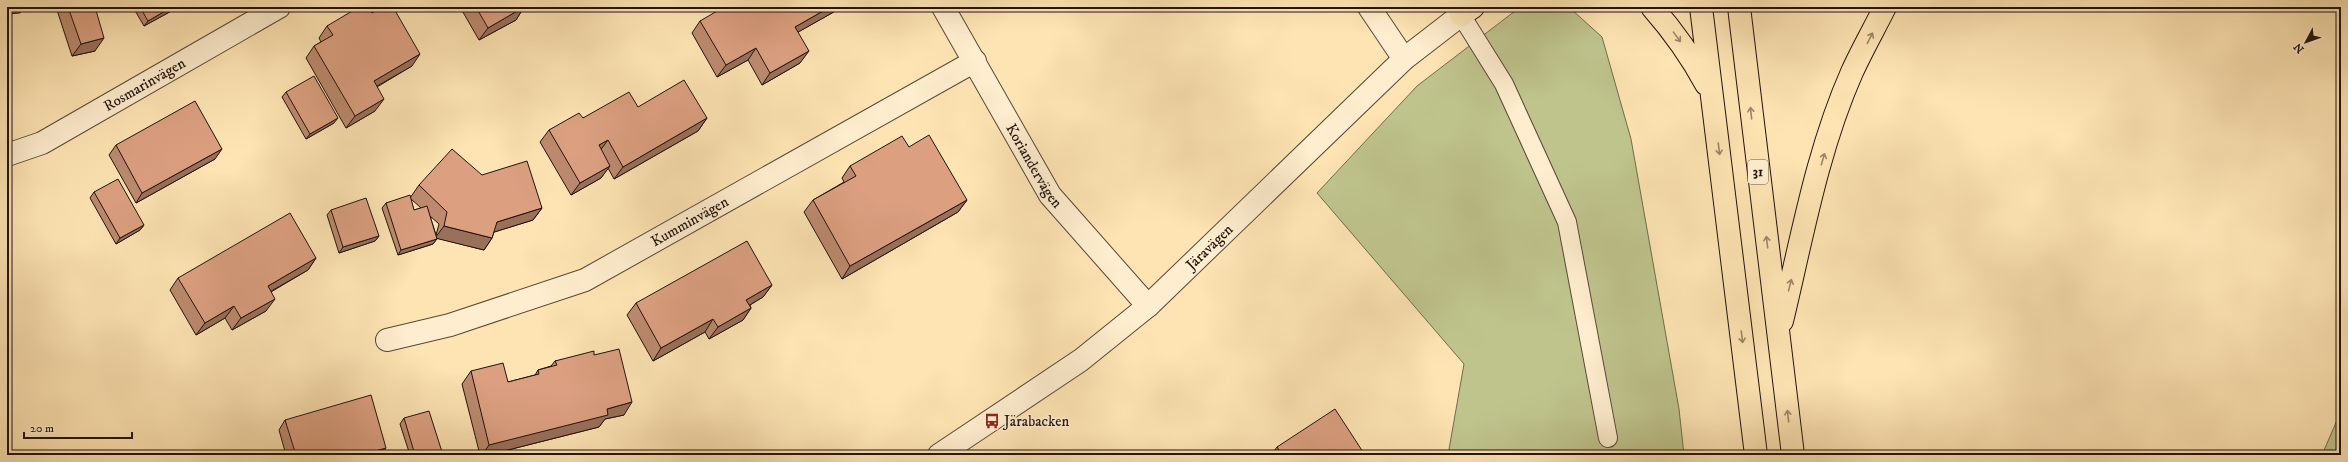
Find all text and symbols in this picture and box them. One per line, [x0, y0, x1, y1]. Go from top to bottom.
north arrow [2286, 22, 2326, 62]
one-way arrow [1673, 31, 1681, 42]
one-way arrow [1867, 32, 1874, 44]
text: N [2291, 40, 2307, 56]
street label: Rosmarinvägen [100, 53, 189, 115]
one-way arrow [1748, 107, 1755, 120]
street label: Koriandervägen [1002, 120, 1067, 212]
one-way arrow [1715, 142, 1723, 155]
one-way arrow [1820, 152, 1827, 165]
road number: 31 [1748, 160, 1768, 184]
street label: Kumminvägen [647, 192, 732, 251]
street label: Järavägen [1180, 220, 1237, 275]
one-way arrow [1763, 236, 1771, 249]
one-way arrow [1787, 278, 1795, 291]
one-way arrow [1738, 330, 1746, 343]
one-way arrow [1784, 410, 1792, 423]
bus stop icon: Järabacken [983, 412, 1001, 430]
place label: Järabacken [1002, 412, 1070, 431]
scale bar [24, 414, 132, 440]
text: 20 m [30, 421, 54, 436]

